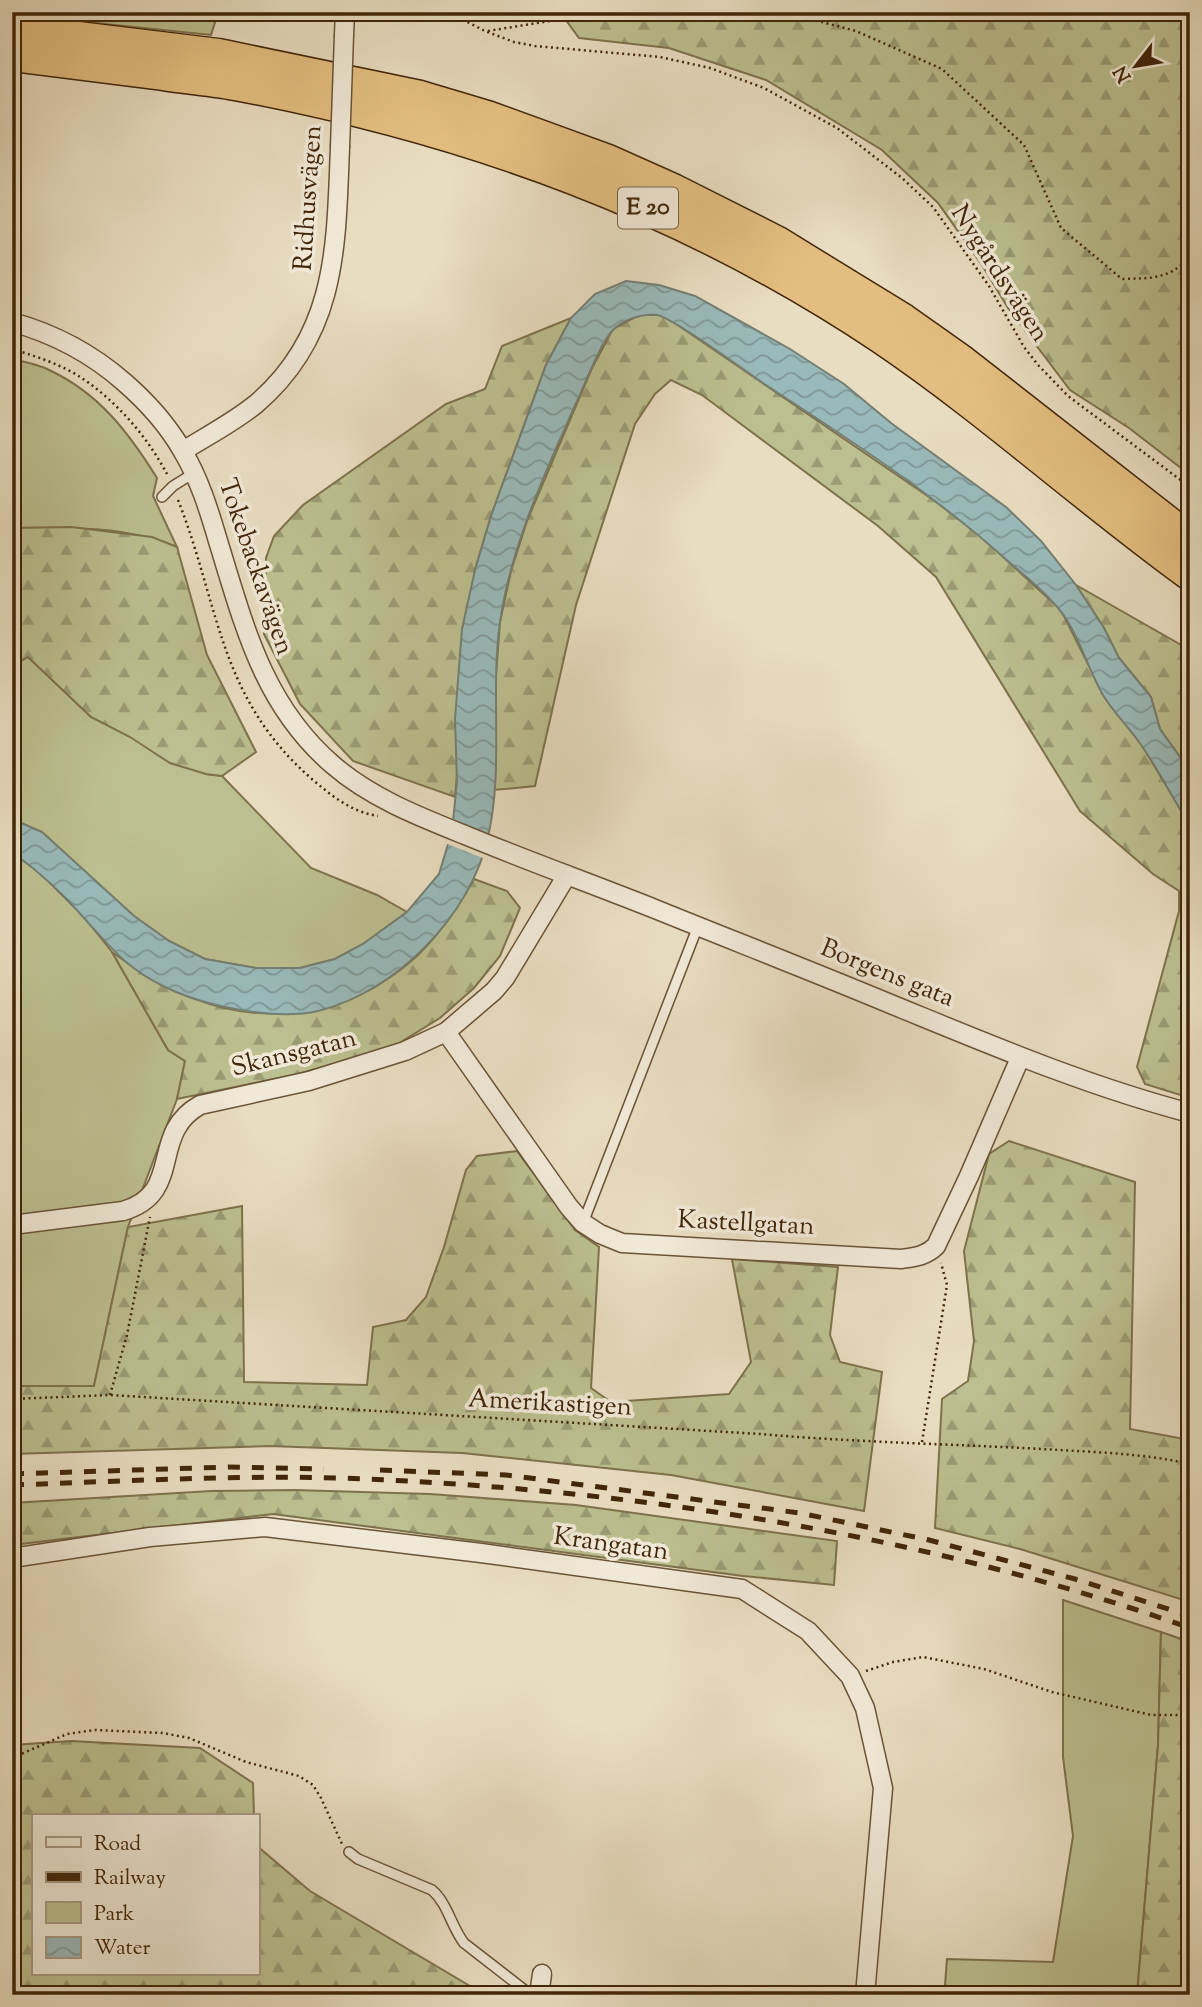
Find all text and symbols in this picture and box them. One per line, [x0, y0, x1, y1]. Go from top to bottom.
north arrow [1100, 32, 1170, 102]
text: N [1108, 60, 1139, 87]
street label: Ridhusvägen [285, 124, 333, 272]
road number: E 20 [618, 188, 678, 229]
street label: Nygårdsvägen [941, 198, 1057, 350]
street label: Tokebackavägen [208, 474, 302, 660]
street label: Borgens gata [814, 930, 960, 1018]
street label: Skansgatan [227, 1021, 361, 1087]
street label: Kastellgatan [677, 1202, 815, 1246]
street label: Amerikastigen [467, 1381, 633, 1427]
street label: Krangatan [551, 1519, 671, 1571]
legend [32, 1814, 259, 1976]
text: Road [94, 1830, 141, 1860]
text: Railway [94, 1864, 166, 1894]
text: Park [94, 1900, 135, 1930]
text: Water [94, 1934, 151, 1964]

